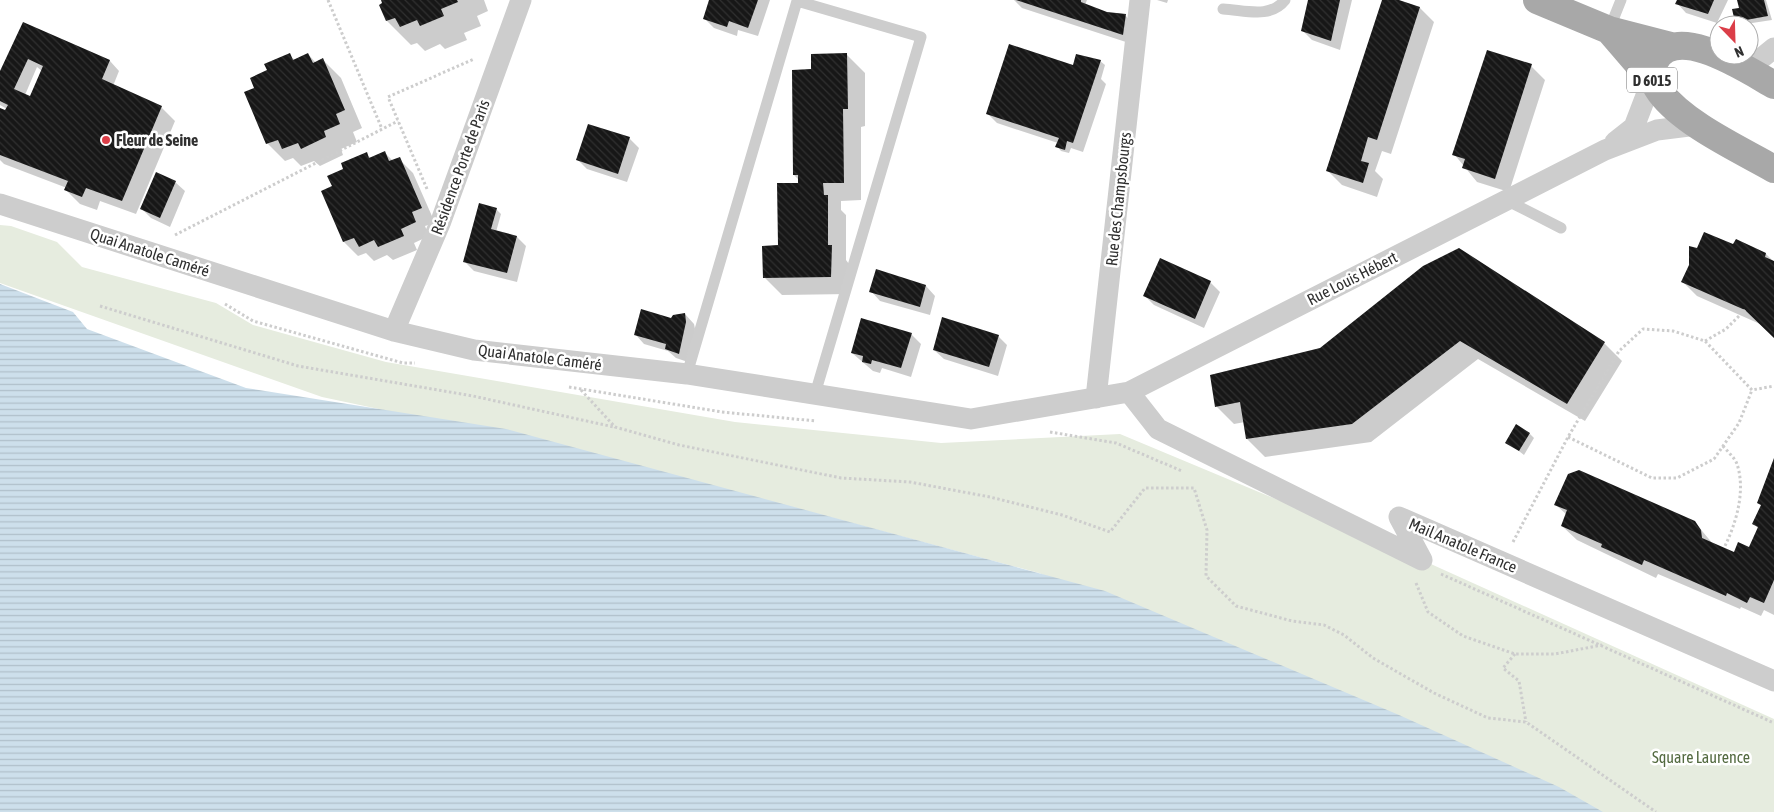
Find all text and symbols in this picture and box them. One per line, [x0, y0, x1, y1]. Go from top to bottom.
north arrow [1709, 15, 1759, 65]
text: N [1732, 43, 1746, 61]
road number: D 6015 [1627, 68, 1677, 92]
street label: Résidence Porte de Paris [427, 97, 493, 237]
place label: Fleur de Seine [116, 131, 198, 149]
street label: Rue des Champsbourgs [1102, 131, 1135, 267]
marker: Fleur de Seine [100, 134, 112, 146]
street label: Quai Anatole Caméré [88, 224, 212, 280]
street label: Rue Louis Hébert [1304, 247, 1400, 308]
street label: Quai Anatole Caméré [477, 340, 603, 374]
street label: Mail Anatole France [1406, 514, 1520, 576]
park label: Square Laurence [1652, 748, 1750, 767]

